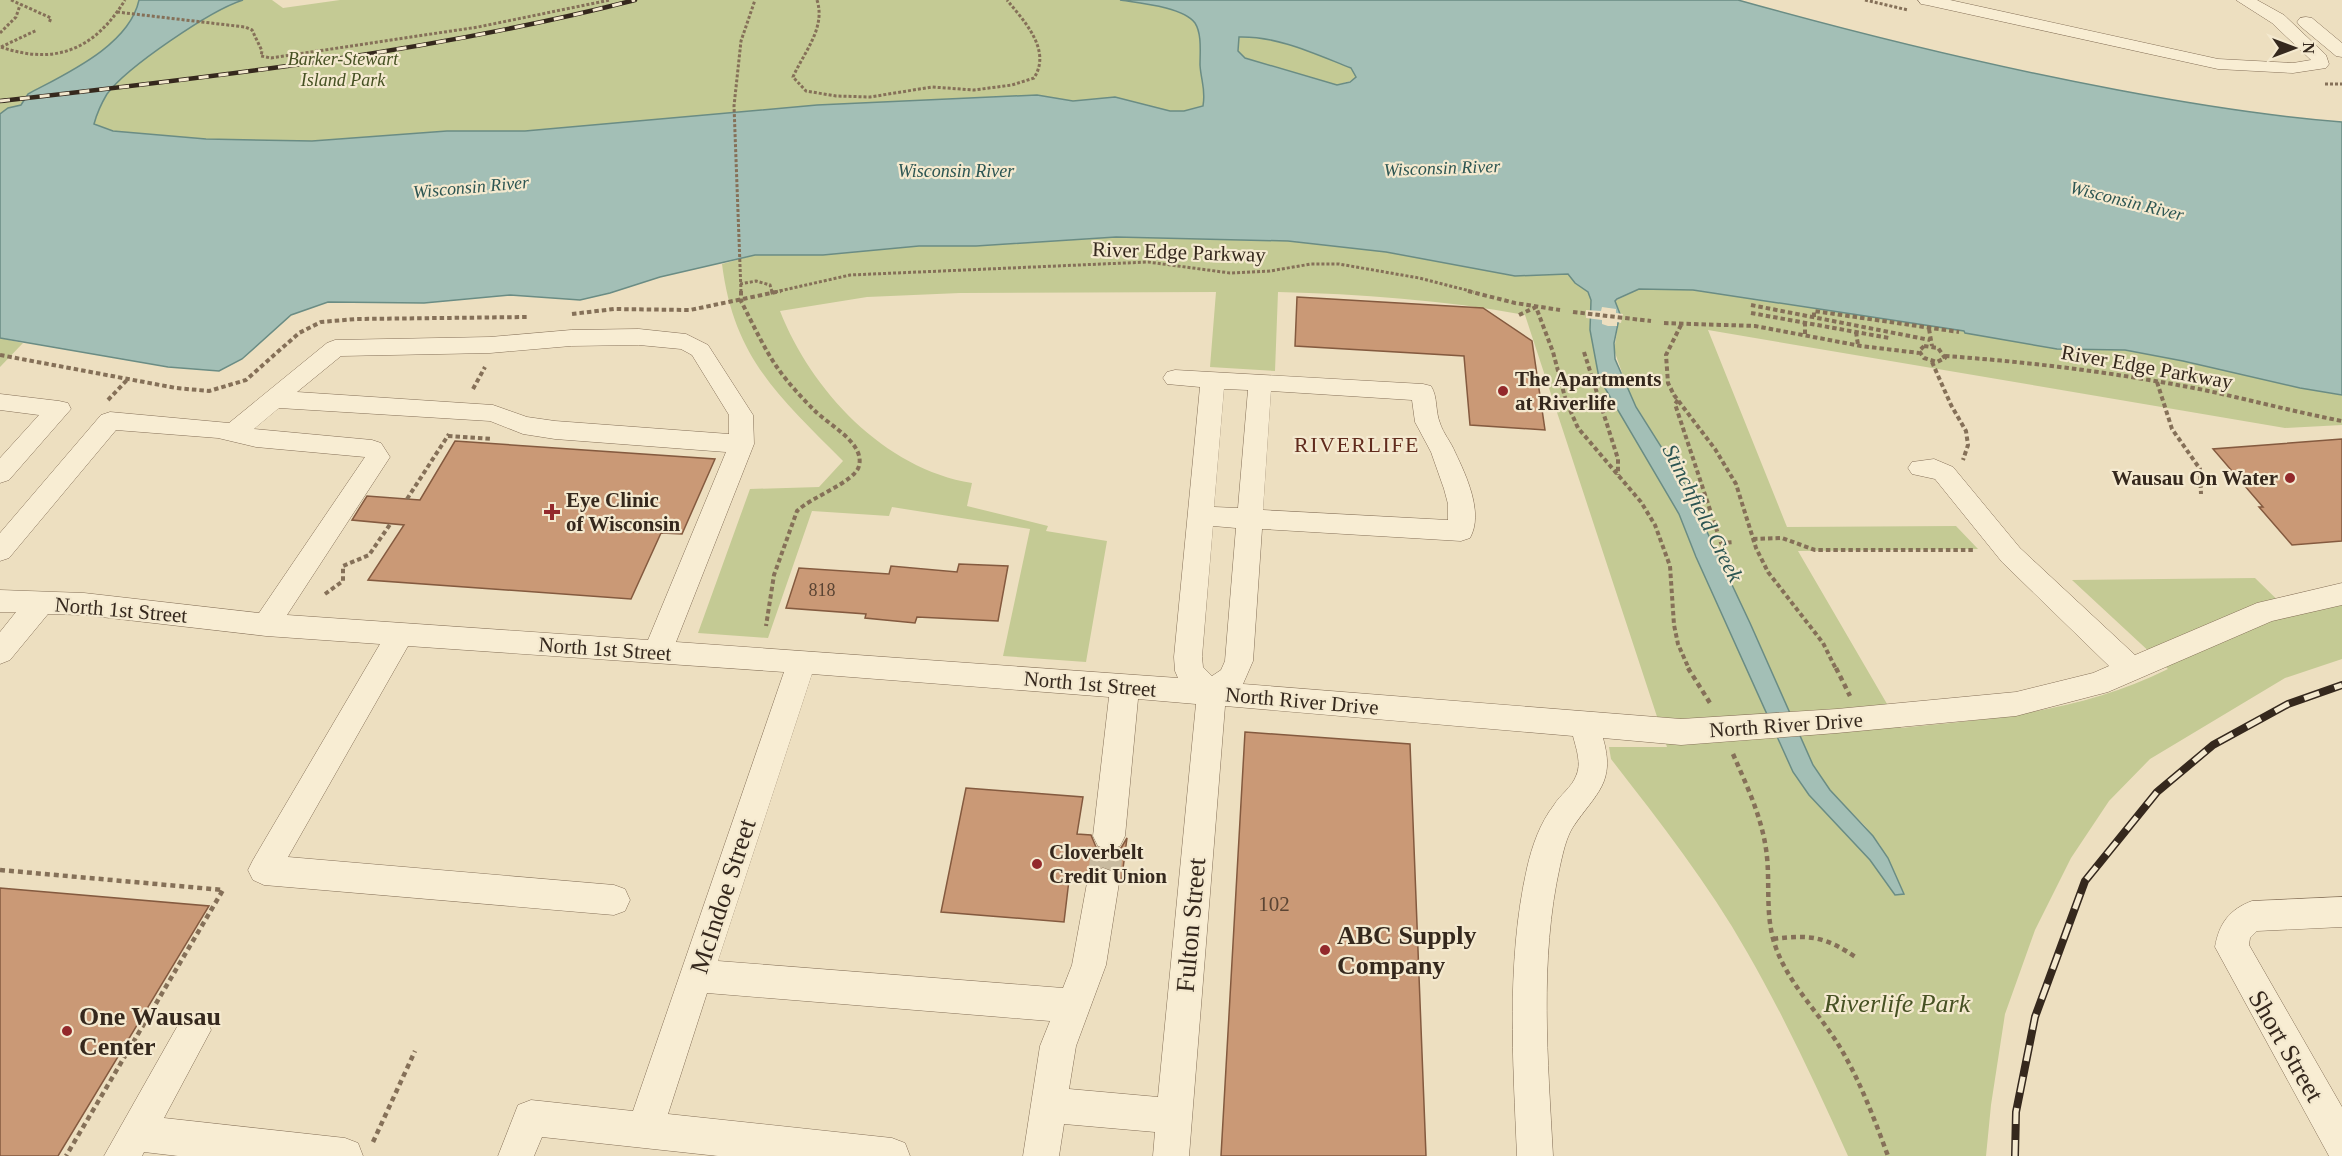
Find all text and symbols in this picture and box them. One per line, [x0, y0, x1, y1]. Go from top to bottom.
north arrow [2264, 18, 2324, 78]
text: N [2300, 42, 2317, 54]
park label: Barker-Stewart Island Park [288, 49, 399, 90]
water label: Wisconsin River [1383, 156, 1502, 180]
water label: Wisconsin River [898, 161, 1015, 181]
water label: Wisconsin River [412, 172, 531, 202]
water label: Wisconsin River [2068, 177, 2187, 225]
street label: River Edge Parkway [1092, 237, 1267, 267]
street label: River Edge Parkway [2059, 340, 2235, 394]
place label: The Apartments at Riverlife [1515, 367, 1661, 415]
marker: The Apartments at Riverlife [1496, 384, 1510, 398]
district label: RIVERLIFE [1294, 432, 1420, 457]
water label: Stinchfield Creek [1658, 440, 1749, 587]
place label: Wausau On Water [2112, 466, 2278, 490]
marker: Wausau On Water [2283, 471, 2297, 485]
place label: Eye Clinic of Wisconsin [566, 488, 680, 536]
marker: Eye Clinic of Wisconsin [543, 503, 561, 521]
house number: 818 [809, 580, 836, 600]
street label: North 1st Street [54, 592, 188, 628]
street label: North 1st Street [538, 632, 672, 666]
street label: North 1st Street [1023, 666, 1157, 702]
street label: North River Drive [1224, 682, 1380, 720]
street label: North River Drive [1708, 708, 1864, 742]
street label: McIndoe Street [684, 814, 762, 977]
place label: Cloverbelt Credit Union [1049, 840, 1167, 888]
street label: Fulton Street [1171, 856, 1211, 994]
marker: Cloverbelt Credit Union [1030, 857, 1044, 871]
house number: 102 [1258, 892, 1290, 916]
place label: ABC Supply Company [1337, 921, 1476, 980]
marker: ABC Supply Company [1318, 943, 1332, 957]
street label: Short Street [2243, 985, 2330, 1107]
park label: Riverlife Park [1823, 989, 1971, 1018]
place label: One Wausau Center [79, 1002, 221, 1061]
marker: One Wausau Center [60, 1024, 74, 1038]

